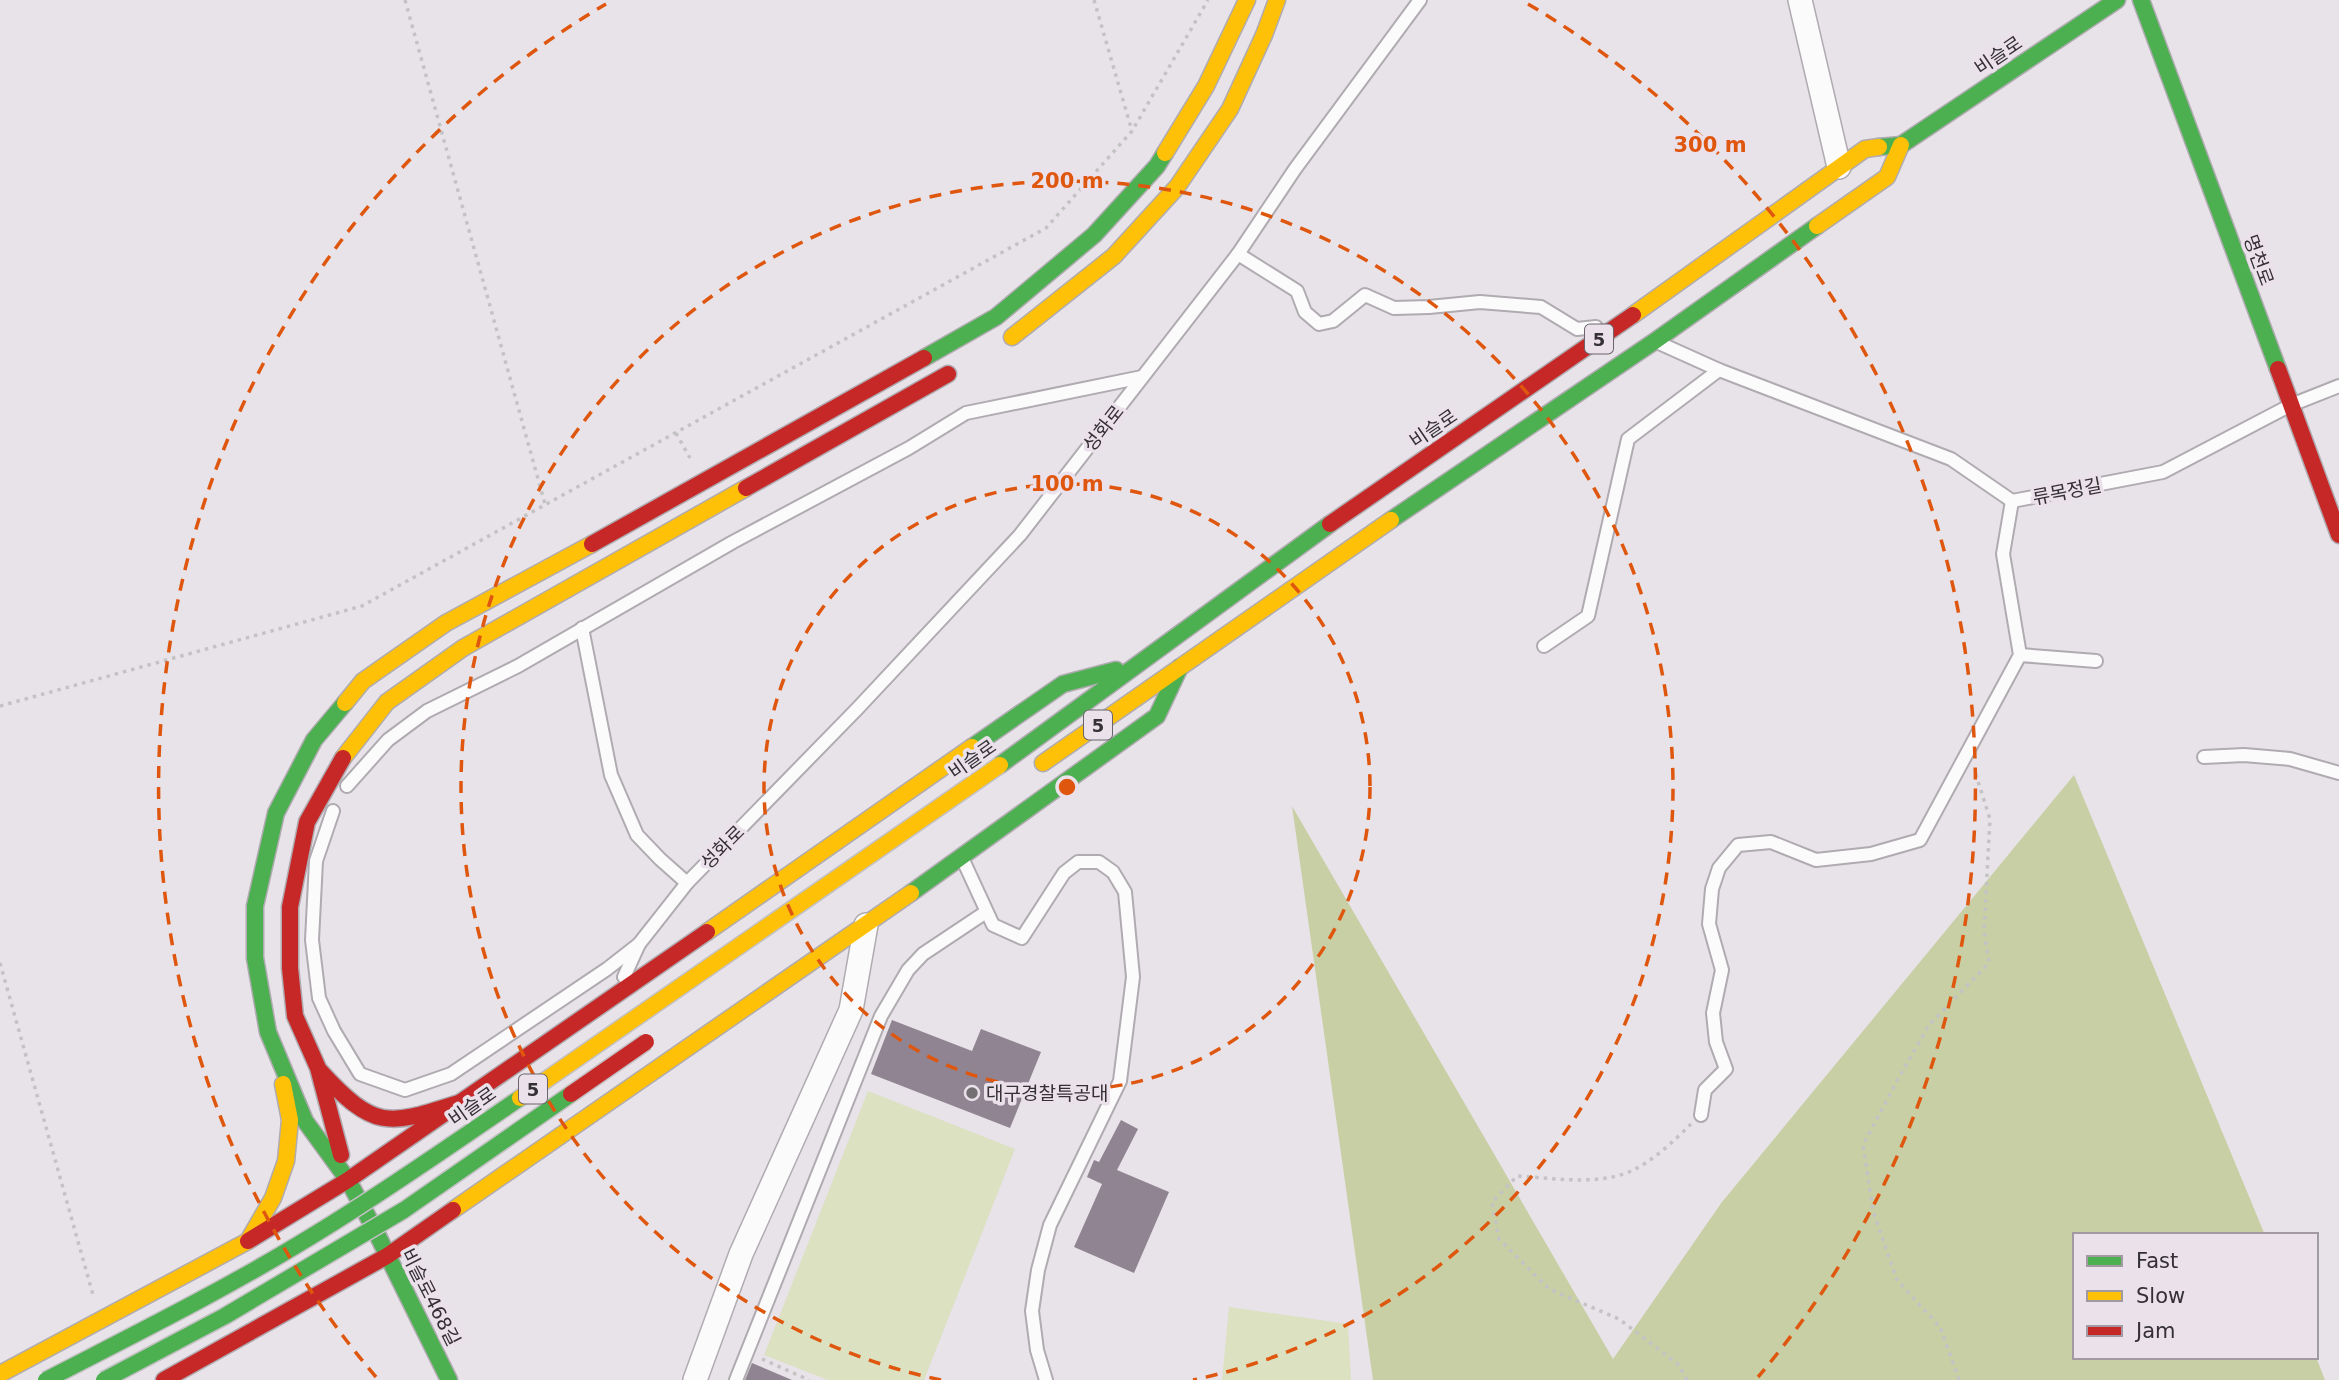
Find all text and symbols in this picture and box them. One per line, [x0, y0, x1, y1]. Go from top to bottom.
street label: 비슬로 [1970, 31, 2026, 79]
text: 300 m [1673, 133, 1747, 157]
text: 200 m [1030, 169, 1104, 193]
street label: 명천로 [2240, 232, 2278, 288]
road number: 5 [1585, 324, 1613, 354]
street label: 성화로 [1078, 401, 1128, 455]
street label: 비슬로 [1405, 404, 1461, 452]
text: 100 m [1030, 472, 1104, 496]
street label: 류목정길 [2031, 474, 2103, 508]
road number: 5 [1084, 710, 1112, 740]
street label: 비슬로 [944, 735, 1000, 783]
centre of rings [1055, 775, 1079, 799]
street label: 성화로 [696, 821, 748, 873]
road number: 5 [519, 1074, 547, 1104]
street label: 비슬로 [444, 1082, 500, 1130]
place label: 대구경찰특공대 [986, 1082, 1108, 1104]
marker: 대구경찰특공대 [964, 1085, 980, 1101]
legend [2073, 1233, 2318, 1359]
street label: 비슬로468길 [397, 1245, 465, 1349]
text: Fast [2136, 1249, 2178, 1273]
text: Slow [2136, 1284, 2185, 1308]
text: Jam [2134, 1319, 2176, 1343]

